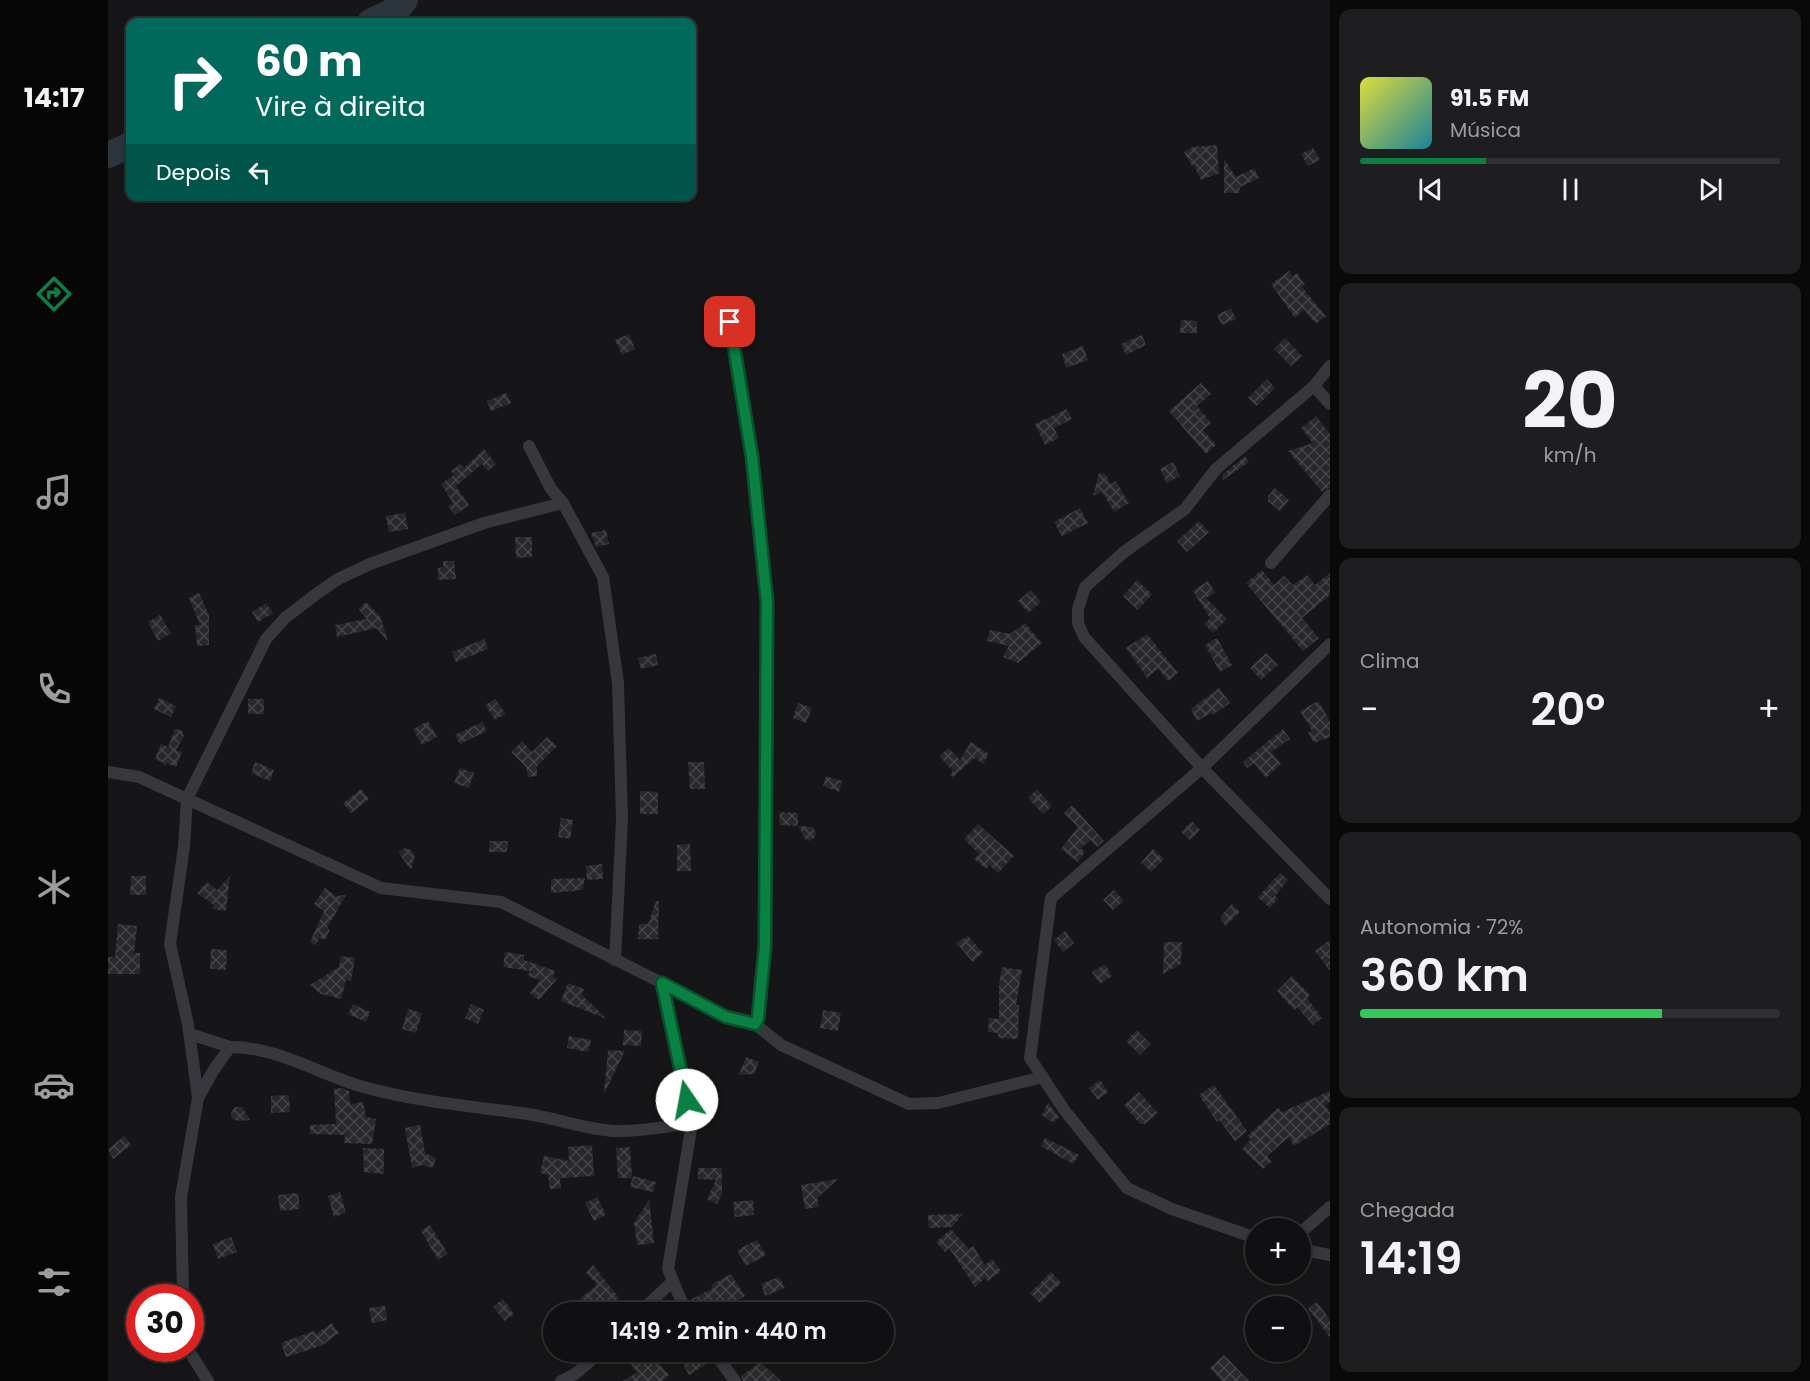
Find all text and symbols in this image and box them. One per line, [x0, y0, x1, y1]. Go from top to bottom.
text: 60 m [255, 32, 363, 91]
icon: right [156, 42, 234, 120]
text: 14:17 [24, 79, 84, 116]
text: 91.5 FM [1450, 83, 1529, 114]
text: Vire à direita [255, 88, 426, 125]
text: Música [1450, 116, 1521, 144]
icon: left [243, 156, 276, 189]
text: Depois [156, 157, 231, 188]
icon: previous [1414, 173, 1447, 206]
icon: pause [1554, 173, 1587, 206]
icon: next [1694, 173, 1727, 206]
icon: directions [33, 273, 75, 315]
pin [704, 296, 755, 347]
icon: arrive [713, 305, 746, 338]
text: 20 [1522, 346, 1618, 455]
text: km/h [1543, 441, 1597, 469]
icon: music [33, 471, 75, 513]
text: Clima [1360, 647, 1419, 675]
icon: phone [33, 668, 75, 710]
text: 20° [1530, 678, 1605, 741]
text: − [1360, 686, 1378, 733]
text: + [1757, 686, 1780, 733]
icon: climate [33, 866, 75, 908]
text: Autonomia · 72% [1360, 913, 1524, 941]
text: 360 km [1360, 944, 1529, 1007]
icon: car [33, 1064, 75, 1106]
position arrow [655, 1068, 719, 1132]
text: Chegada [1360, 1196, 1455, 1224]
map controls [1245, 1218, 1311, 1362]
button: + [1245, 1218, 1311, 1284]
text: 14:19 [1360, 1227, 1462, 1290]
icon: filters [33, 1261, 75, 1303]
speed limit sign: 30 [126, 1284, 204, 1362]
button: − [1245, 1296, 1311, 1362]
text: 14:19 · 2 min · 440 m [610, 1316, 827, 1347]

